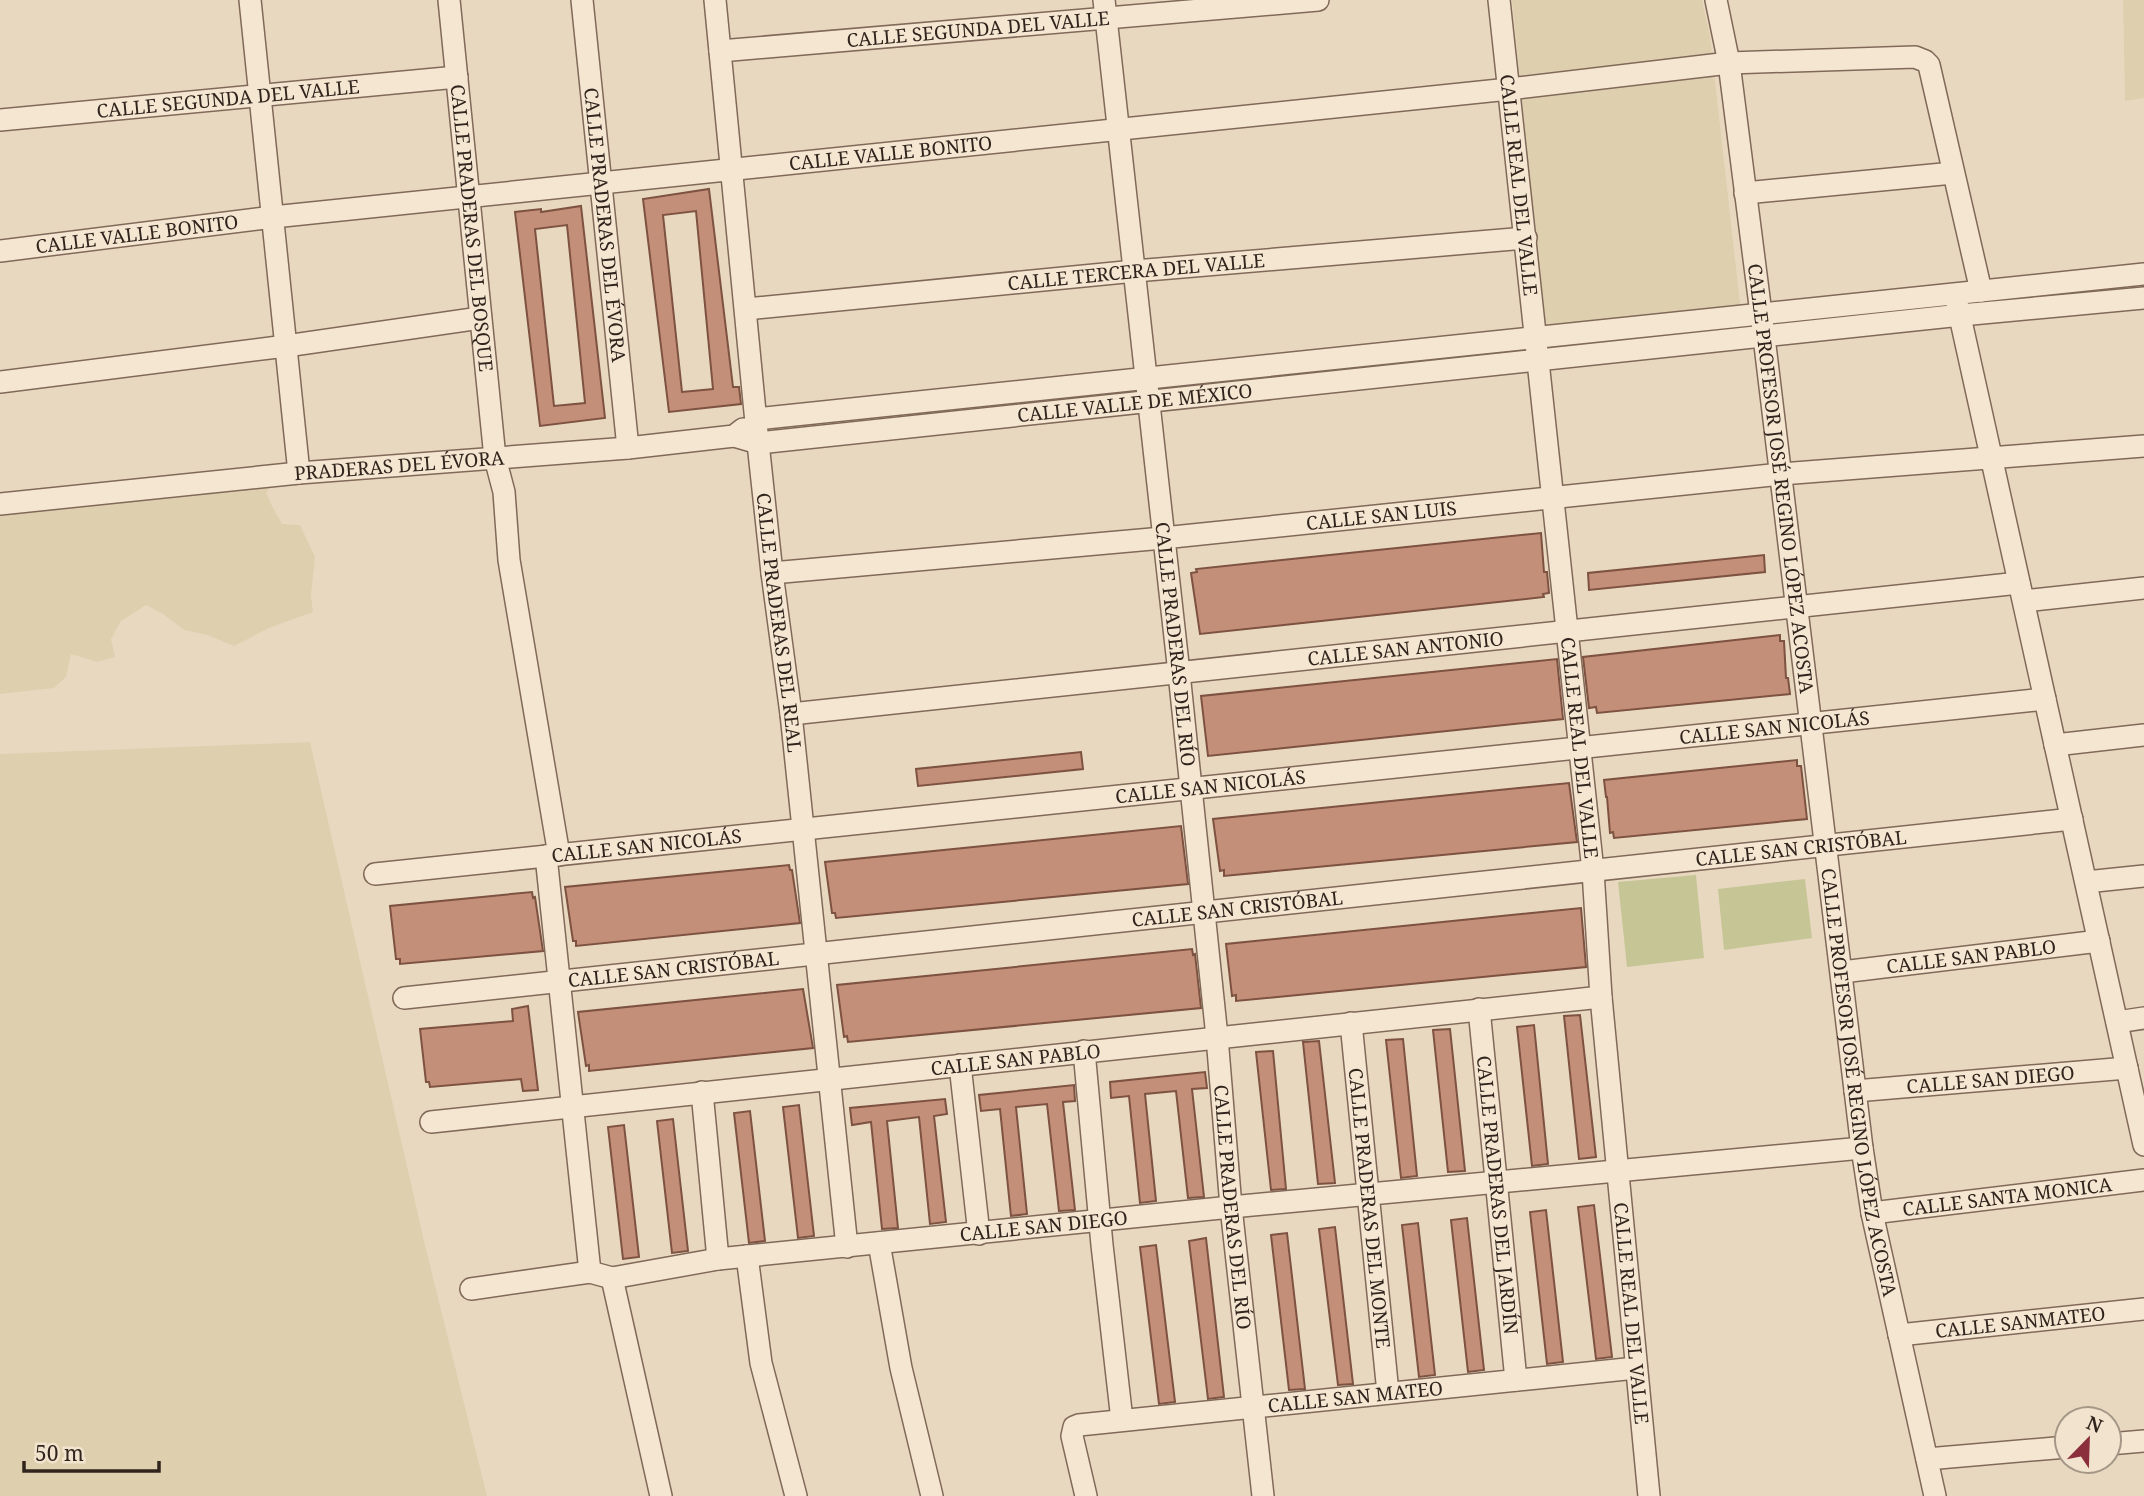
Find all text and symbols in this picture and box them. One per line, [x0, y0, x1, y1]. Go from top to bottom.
street label: CALLE SEGUNDA DEL VALLE [845, 5, 1111, 53]
street label: CALLE SEGUNDA DEL VALLE [95, 73, 361, 124]
street label: CALLE REAL DEL VALLE [1494, 73, 1544, 297]
street label: CALLE PRADERAS DEL BOSQUE [445, 83, 499, 373]
street label: CALLE PRADERAS DEL ÉVORA [578, 86, 632, 364]
street label: CALLE VALLE BONITO [788, 130, 993, 176]
street label: CALLE VALLE BONITO [34, 208, 240, 259]
street label: CALLE TERCERA DEL VALLE [1006, 247, 1266, 296]
street label: CALLE PROFESOR JOSÉ REGINO LÓPEZ ACOSTA [1742, 262, 1820, 695]
street label: CALLE VALLE DE MÉXICO [1016, 377, 1254, 428]
street label: PRADERAS DEL ÉVORA [293, 444, 506, 486]
street label: CALLE PRADERAS DEL REAL [750, 491, 808, 754]
street label: CALLE SAN LUIS [1305, 495, 1458, 536]
street label: CALLE PRADERAS DEL RÍO [1149, 520, 1202, 768]
street label: CALLE SAN ANTONIO [1306, 625, 1505, 672]
street label: CALLE REAL DEL VALLE [1555, 636, 1605, 860]
street label: CALLE SAN NICOLÁS [1678, 704, 1871, 750]
street label: CALLE SAN NICOLÁS [1114, 764, 1307, 809]
street label: CALLE SAN NICOLÁS [550, 823, 743, 868]
street label: CALLE SAN CRISTÓBAL [1694, 824, 1908, 872]
street label: CALLE PROFESOR JOSÉ REGINO LÓPEZ ACOSTA [1815, 867, 1903, 1300]
street label: CALLE SAN CRISTÓBAL [1130, 884, 1344, 933]
street label: CALLE SAN PABLO [1885, 933, 2057, 980]
street label: CALLE SAN CRISTÓBAL [567, 945, 780, 993]
street label: CALLE SAN PABLO [929, 1038, 1102, 1082]
street label: CALLE PRADERAS DEL JARDÍN [1471, 1054, 1524, 1336]
street label: CALLE SAN DIEGO [1905, 1059, 2076, 1100]
street label: CALLE PRADERAS DEL MONTE [1343, 1066, 1396, 1350]
street label: CALLE PRADERAS DEL RÍO [1208, 1084, 1257, 1331]
street label: CALLE SANTA MONICA [1901, 1171, 2114, 1222]
street label: CALLE REAL DEL VALLE [1608, 1201, 1655, 1426]
street label: CALLE SAN DIEGO [958, 1205, 1129, 1247]
street label: CALLE SANMATEO [1934, 1300, 2107, 1344]
street label: CALLE SAN MATEO [1266, 1375, 1444, 1419]
north arrow [2053, 1405, 2123, 1475]
text: N [2083, 1409, 2107, 1439]
scale bar [24, 1430, 159, 1474]
text: 50 m [35, 1439, 84, 1467]

